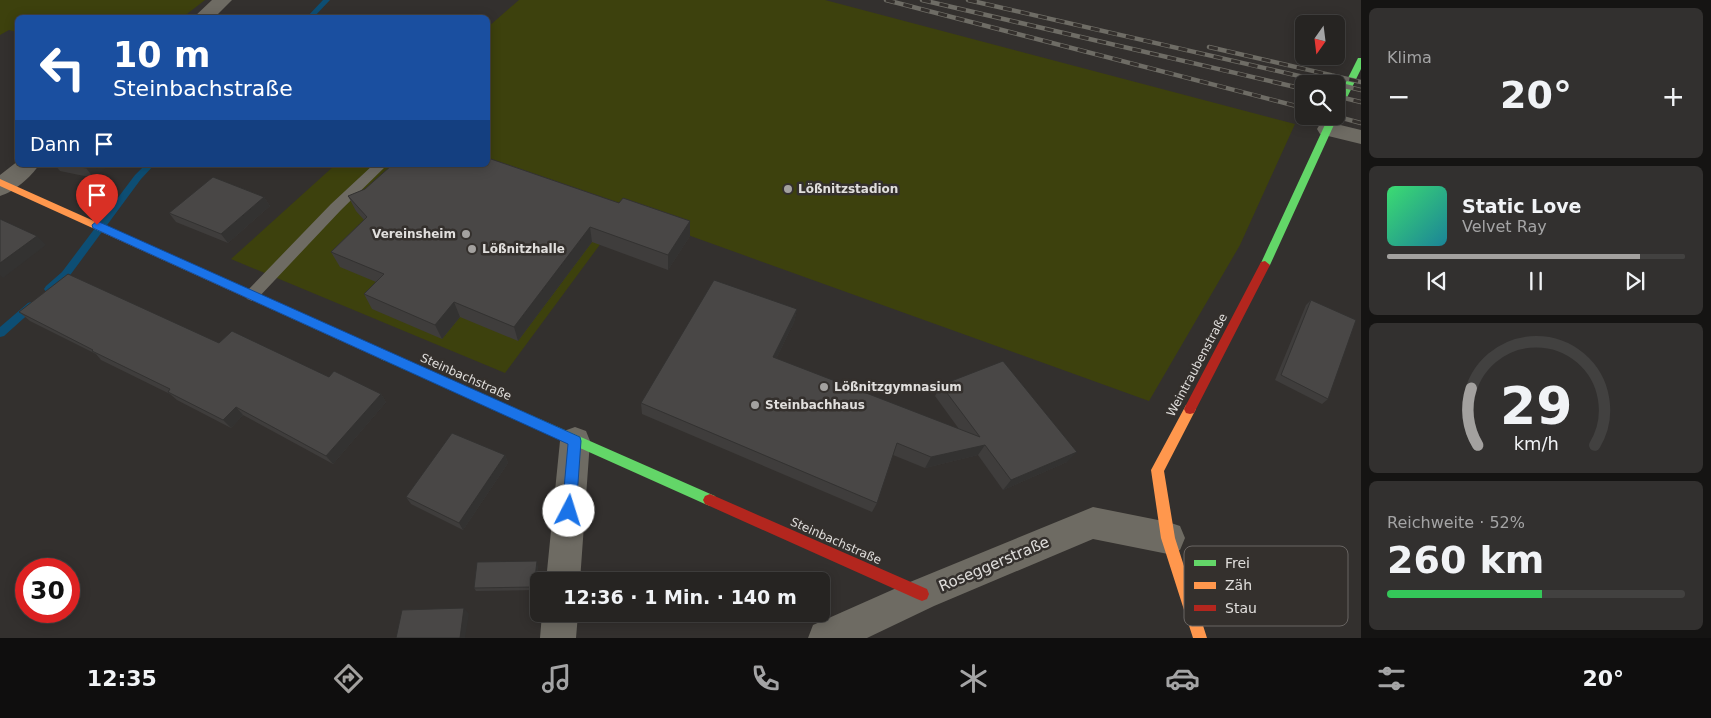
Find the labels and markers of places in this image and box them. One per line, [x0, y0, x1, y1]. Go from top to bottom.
pin [76, 174, 118, 225]
place label: Lößnitzstadion [798, 182, 898, 196]
marker: Lößnitzstadion [782, 183, 794, 195]
place label: Vereinsheim [372, 227, 456, 241]
marker: Vereinsheim [460, 228, 472, 240]
place label: Lößnitzhalle [482, 242, 565, 256]
marker: Lößnitzhalle [466, 243, 478, 255]
place label: Lößnitzgymnasium [834, 380, 962, 394]
marker: Lößnitzgymnasium [818, 381, 830, 393]
place label: Steinbachhaus [765, 398, 865, 412]
marker: Steinbachhaus [749, 399, 761, 411]

